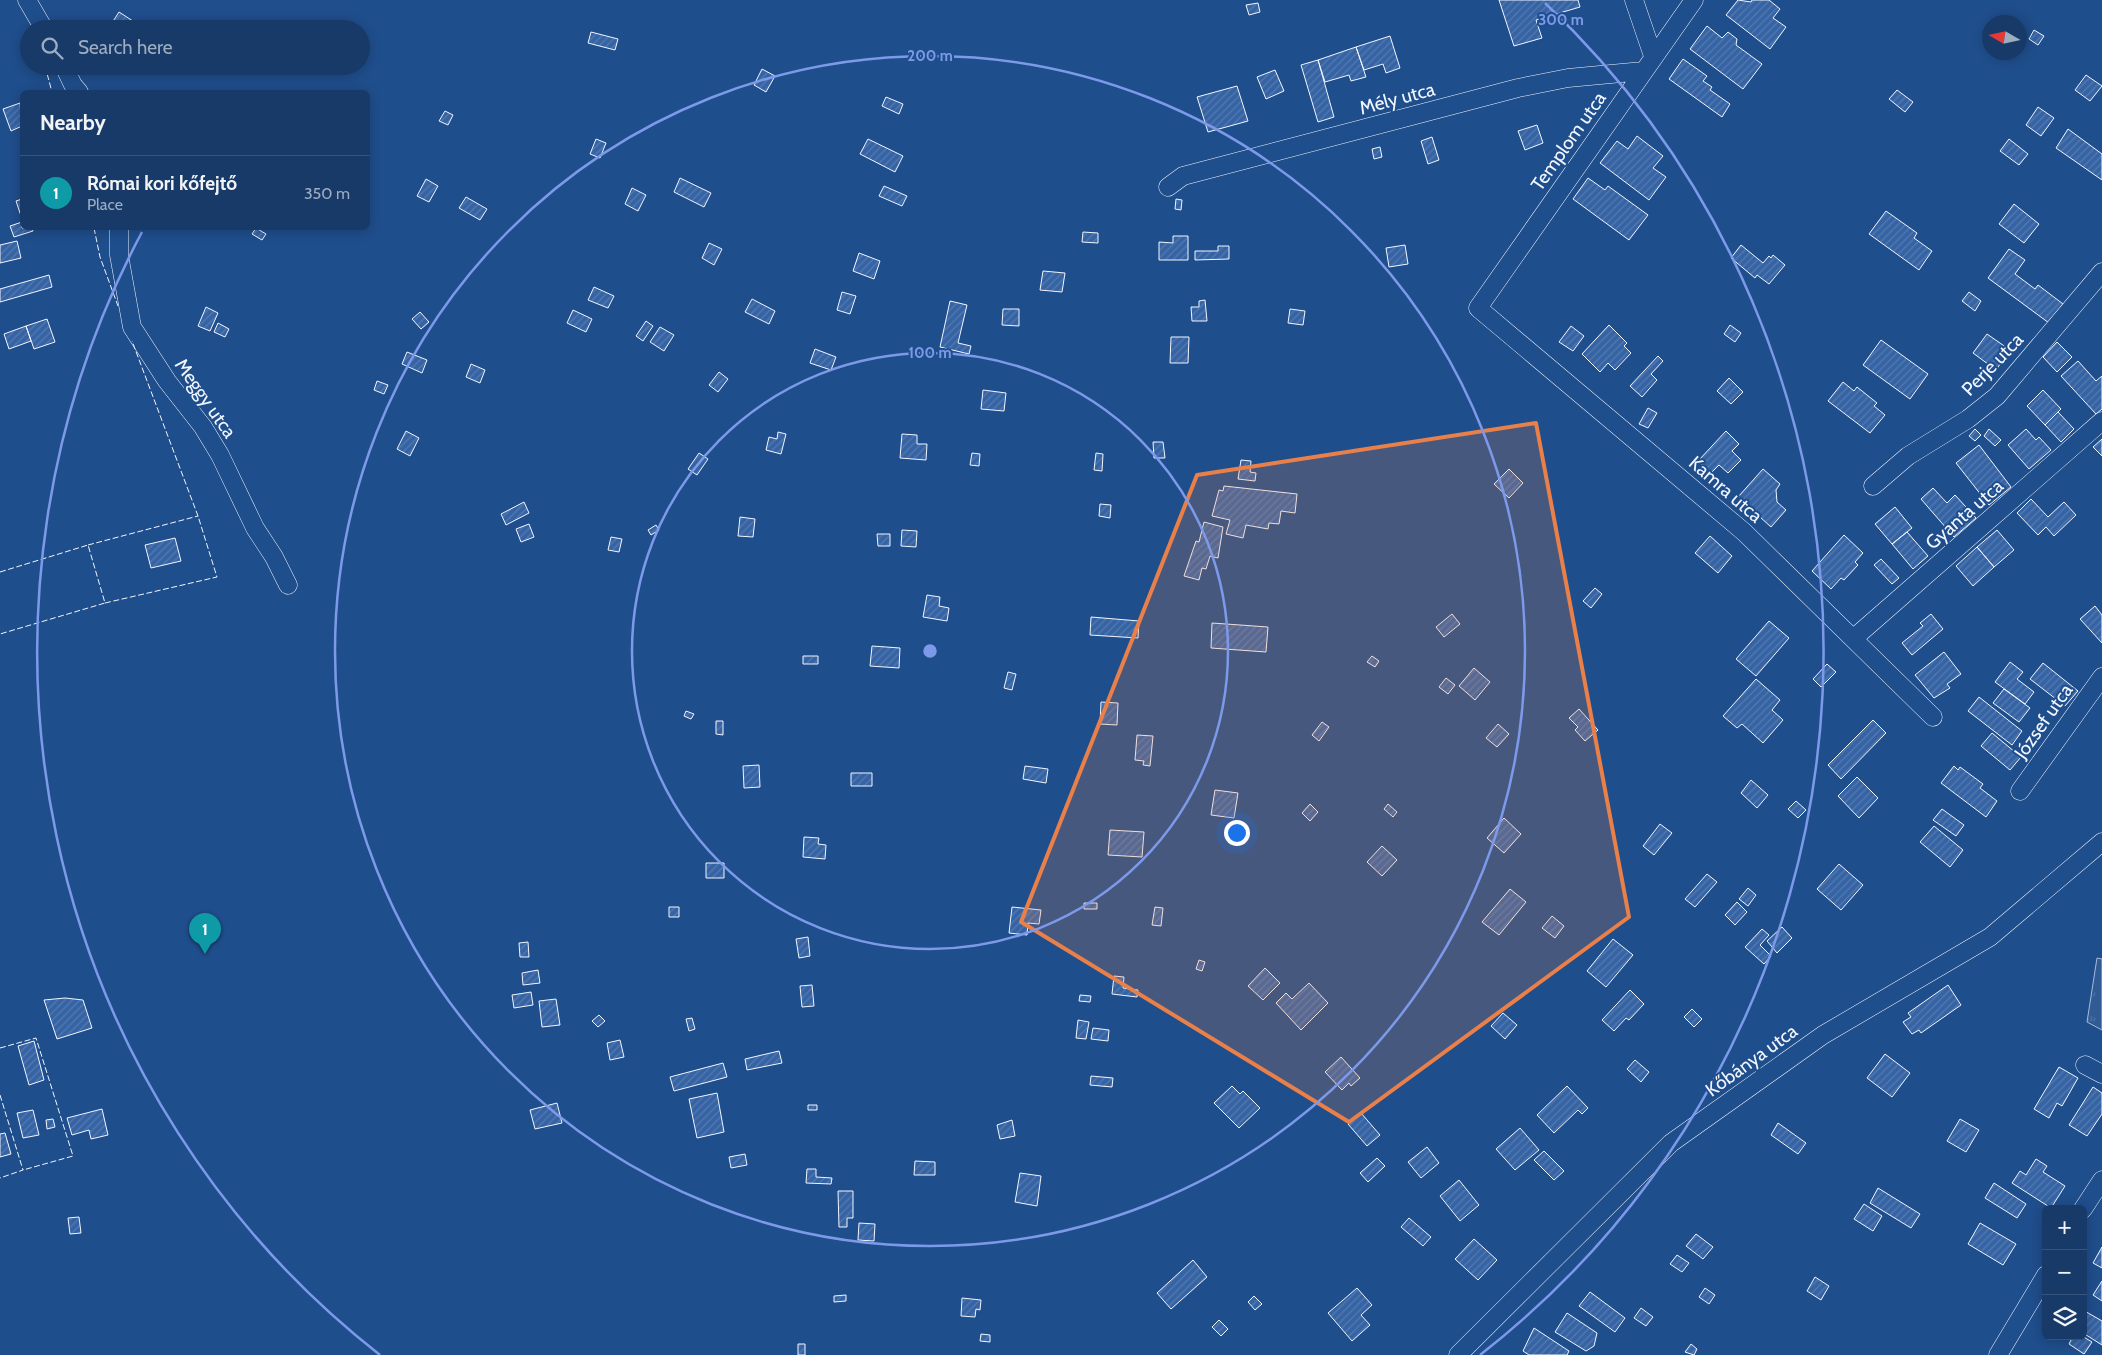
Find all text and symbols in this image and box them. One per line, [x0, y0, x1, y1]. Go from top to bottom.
text: 300 m [1538, 11, 1584, 29]
north arrow [1982, 15, 2027, 60]
search box [20, 20, 370, 75]
icon: search [38, 34, 66, 62]
text: Search here [78, 36, 172, 59]
text: 200 m [907, 47, 953, 65]
street label: Mély utca [1357, 77, 1437, 120]
street label: Templom utca [1526, 87, 1611, 195]
text: Nearby [40, 110, 106, 135]
text: Római kori kőfejtő [87, 172, 237, 195]
text: 1 [53, 184, 59, 203]
text: 350 m [304, 184, 350, 203]
text: Place [87, 195, 123, 214]
street label: Perje utca [1957, 328, 2028, 401]
text: 100 m [908, 344, 952, 362]
street label: Meggy utca [170, 354, 241, 442]
street label: Kamra utca [1684, 451, 1767, 528]
street label: Gyanta utca [1921, 474, 2008, 554]
centre of rings [921, 642, 939, 660]
street label: József utca [2009, 679, 2077, 764]
your location [1224, 820, 1250, 846]
pin: 1 [189, 913, 221, 954]
street label: Kőbánya utca [1701, 1019, 1802, 1101]
map controls [2042, 1205, 2087, 1340]
button: + [2042, 1205, 2087, 1250]
button: − [2042, 1250, 2087, 1295]
button: layers [2042, 1295, 2087, 1340]

